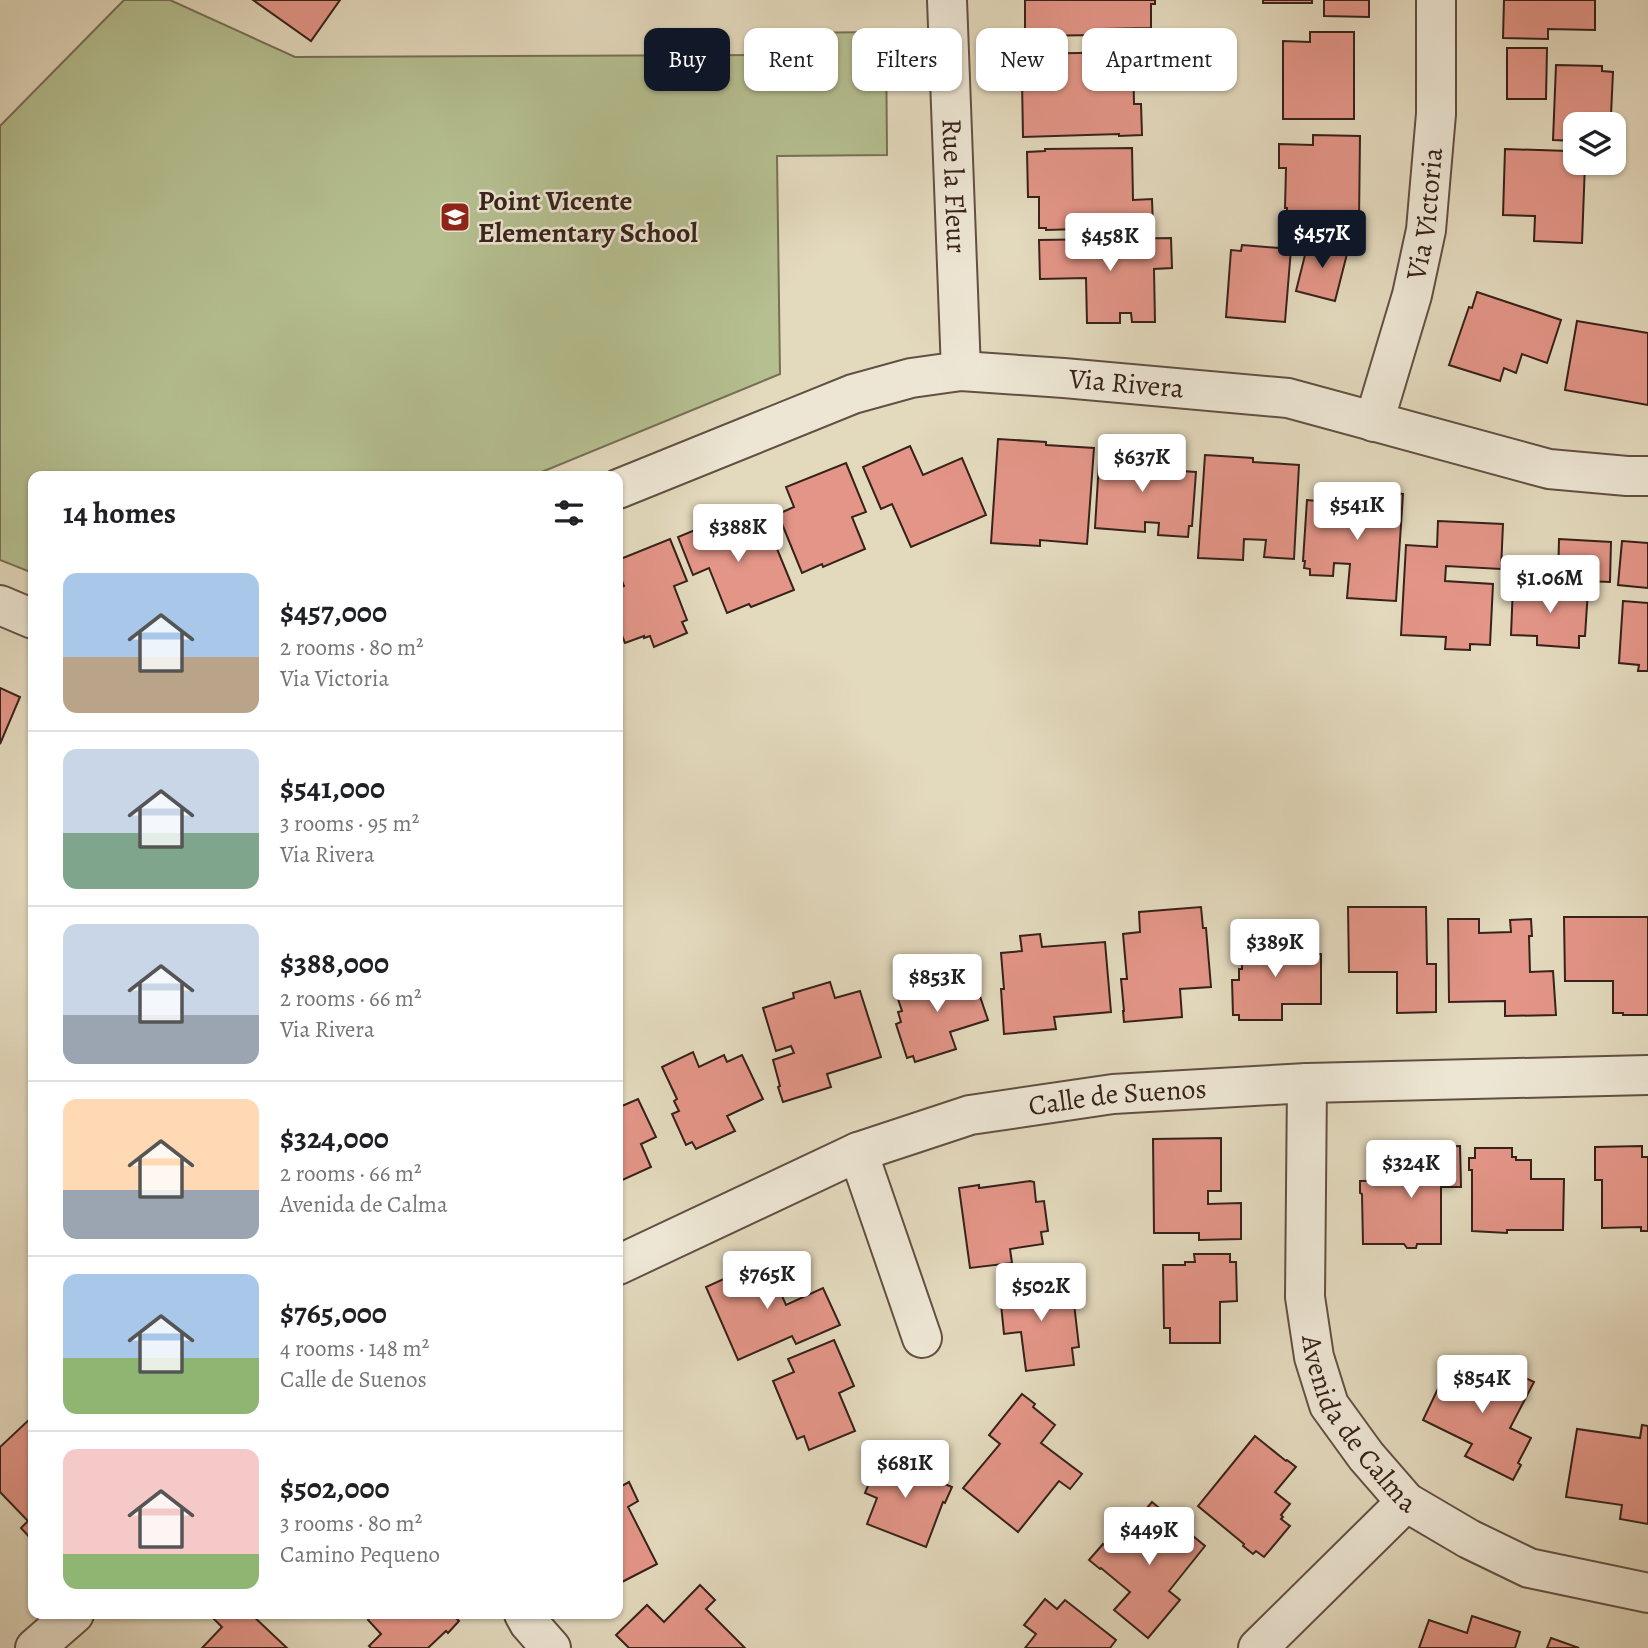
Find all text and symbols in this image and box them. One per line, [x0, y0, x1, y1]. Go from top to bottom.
chip: Buy [644, 28, 730, 91]
chip: Rent [744, 28, 838, 91]
chip: Filters [852, 28, 962, 91]
chip: New [976, 28, 1068, 91]
chip: Apartment [1082, 28, 1237, 91]
map controls [1563, 112, 1626, 175]
button: layers [1563, 112, 1626, 175]
street label: Rue la Fleur [932, 118, 976, 254]
street label: Via Victoria [1397, 146, 1452, 284]
place label: Point Vicente Elementary School [478, 182, 699, 252]
school or university icon: Point Vicente Elementary School [438, 200, 472, 234]
pin: $457K [1273, 210, 1371, 270]
pin: $458K [1061, 214, 1159, 273]
text: $457K [1294, 217, 1350, 248]
text: $458K [1081, 220, 1139, 251]
street label: Via Rivera [1066, 359, 1185, 408]
pin: $637K [1093, 434, 1191, 494]
text: $637K [1114, 441, 1170, 472]
pin: $541K [1308, 482, 1406, 542]
text: $541K [1330, 489, 1384, 520]
text: 14 homes [63, 493, 176, 533]
icon: filters [550, 494, 588, 532]
pin: $388K [689, 504, 787, 564]
text: $388K [709, 511, 767, 542]
pin: $1.06M [1493, 556, 1607, 615]
text: $1.06M [1517, 562, 1583, 593]
text: $457,000 [280, 592, 387, 632]
icon: home [119, 601, 203, 685]
text: 2 rooms · 80 m² [280, 632, 424, 663]
text: Via Victoria [280, 663, 389, 694]
text: $541,000 [280, 768, 385, 808]
icon: home [119, 777, 203, 861]
text: 3 rooms · 95 m² [280, 808, 419, 839]
text: Via Rivera [280, 839, 375, 870]
pin: $389K [1226, 920, 1324, 979]
text: $389K [1246, 926, 1304, 957]
text: $388,000 [280, 943, 389, 983]
icon: home [119, 952, 203, 1036]
pin: $853K [888, 954, 986, 1014]
text: $853K [909, 961, 965, 992]
text: 2 rooms · 66 m² [280, 983, 422, 1014]
text: Via Rivera [280, 1014, 375, 1045]
street label: Calle de Suenos [1026, 1070, 1207, 1125]
text: $324,000 [280, 1118, 389, 1158]
icon: home [119, 1127, 203, 1211]
pin: $324K [1362, 1140, 1460, 1200]
text: $324K [1382, 1147, 1440, 1178]
text: 2 rooms · 66 m² [280, 1158, 422, 1189]
text: Avenida de Calma [280, 1189, 448, 1220]
pin: $765K [718, 1252, 816, 1311]
text: $765K [739, 1258, 795, 1289]
pin: $502K [992, 1264, 1090, 1323]
text: $502K [1012, 1270, 1070, 1301]
text: $765,000 [280, 1293, 387, 1333]
icon: home [119, 1302, 203, 1386]
street label: Avenida de Calma [1292, 1332, 1423, 1523]
text: 4 rooms · 148 m² [280, 1333, 429, 1364]
pin: $854K [1433, 1356, 1531, 1415]
text: $854K [1453, 1362, 1511, 1393]
text: Calle de Suenos [280, 1364, 427, 1395]
pin: $681K [856, 1440, 954, 1500]
text: $681K [877, 1447, 933, 1478]
text: $502,000 [280, 1468, 390, 1508]
icon: home [119, 1477, 203, 1561]
text: 3 rooms · 80 m² [280, 1508, 422, 1539]
pin: $449K [1100, 1508, 1198, 1567]
text: $449K [1120, 1514, 1178, 1545]
text: Camino Pequeno [280, 1539, 440, 1570]

